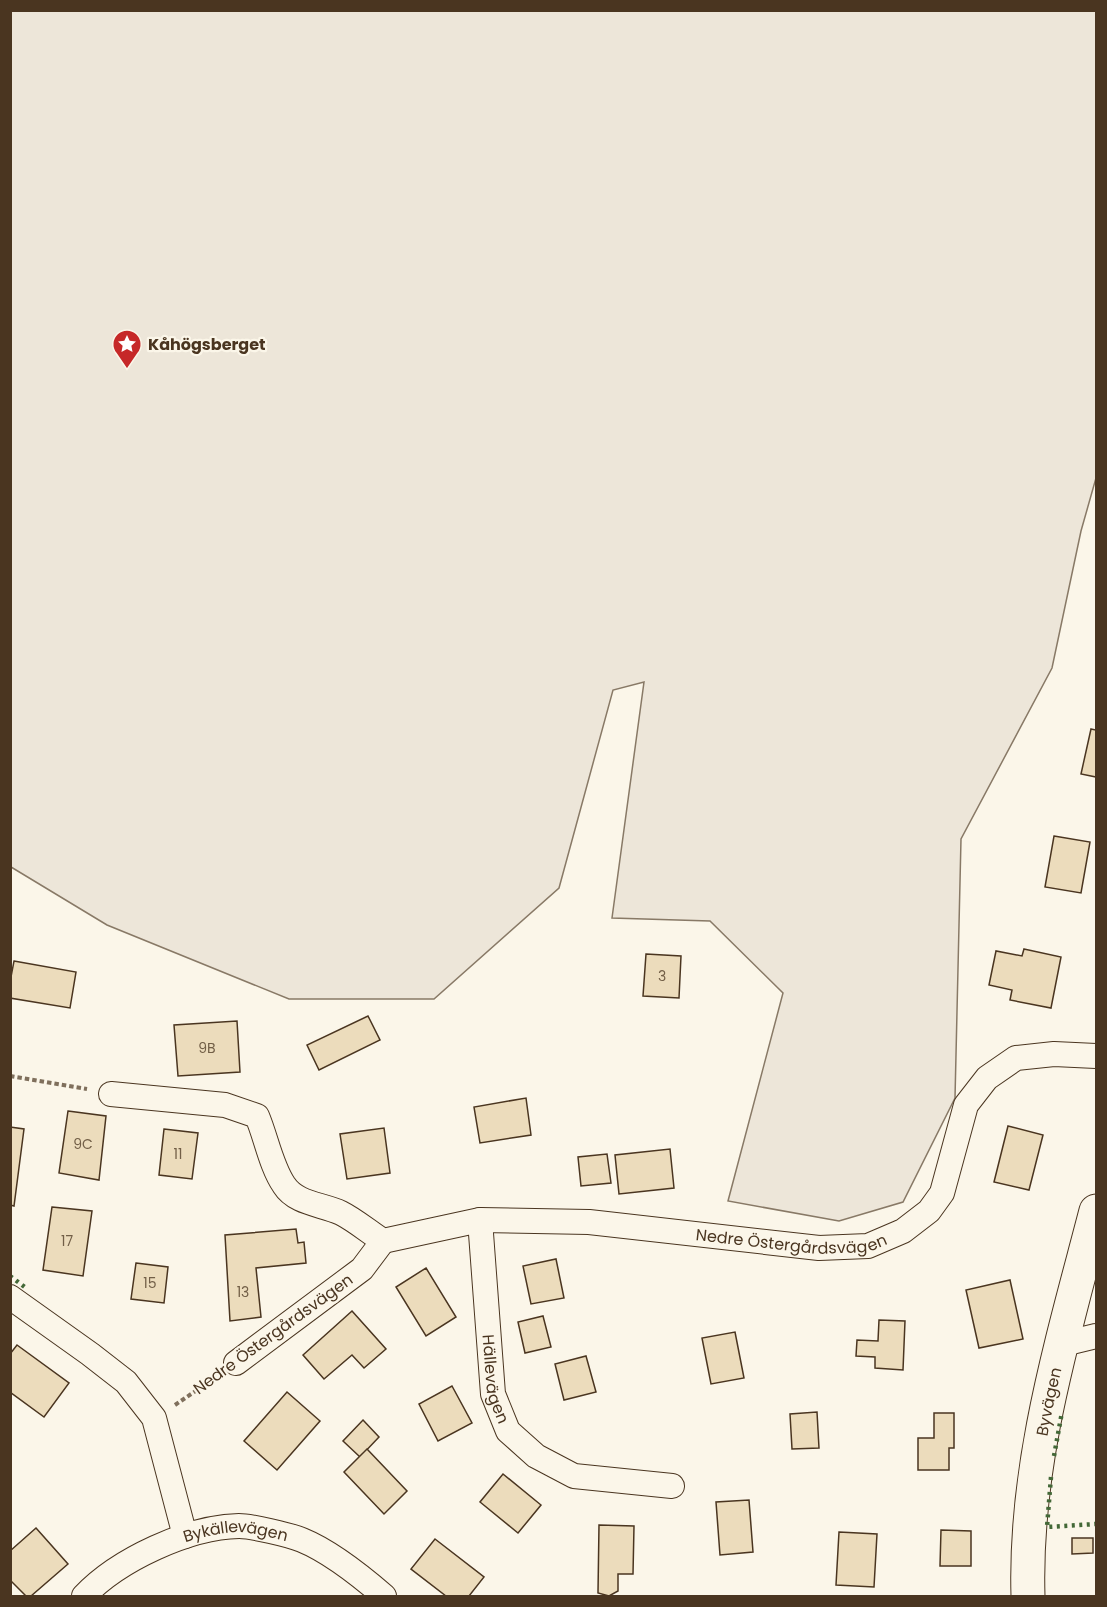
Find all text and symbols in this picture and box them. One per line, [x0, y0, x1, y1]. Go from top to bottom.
place icon: Kåhögsberget [111, 328, 143, 370]
place label: Kåhögsberget [148, 333, 266, 356]
house number: 3 [658, 966, 666, 986]
house number: 9B [198, 1038, 216, 1058]
house number: 9C [73, 1134, 93, 1154]
house number: 11 [174, 1144, 182, 1164]
street label: Nedre Östergårdsvägen [695, 1223, 890, 1260]
house number: 17 [61, 1231, 73, 1251]
street label: Nedre Östergårdsvägen [188, 1268, 358, 1400]
house number: 15 [143, 1273, 157, 1293]
house number: 13 [237, 1282, 249, 1302]
street label: Hällevägen [477, 1334, 515, 1427]
street label: Byvägen [1030, 1365, 1067, 1438]
street label: Bykällevägen [180, 1514, 291, 1548]

